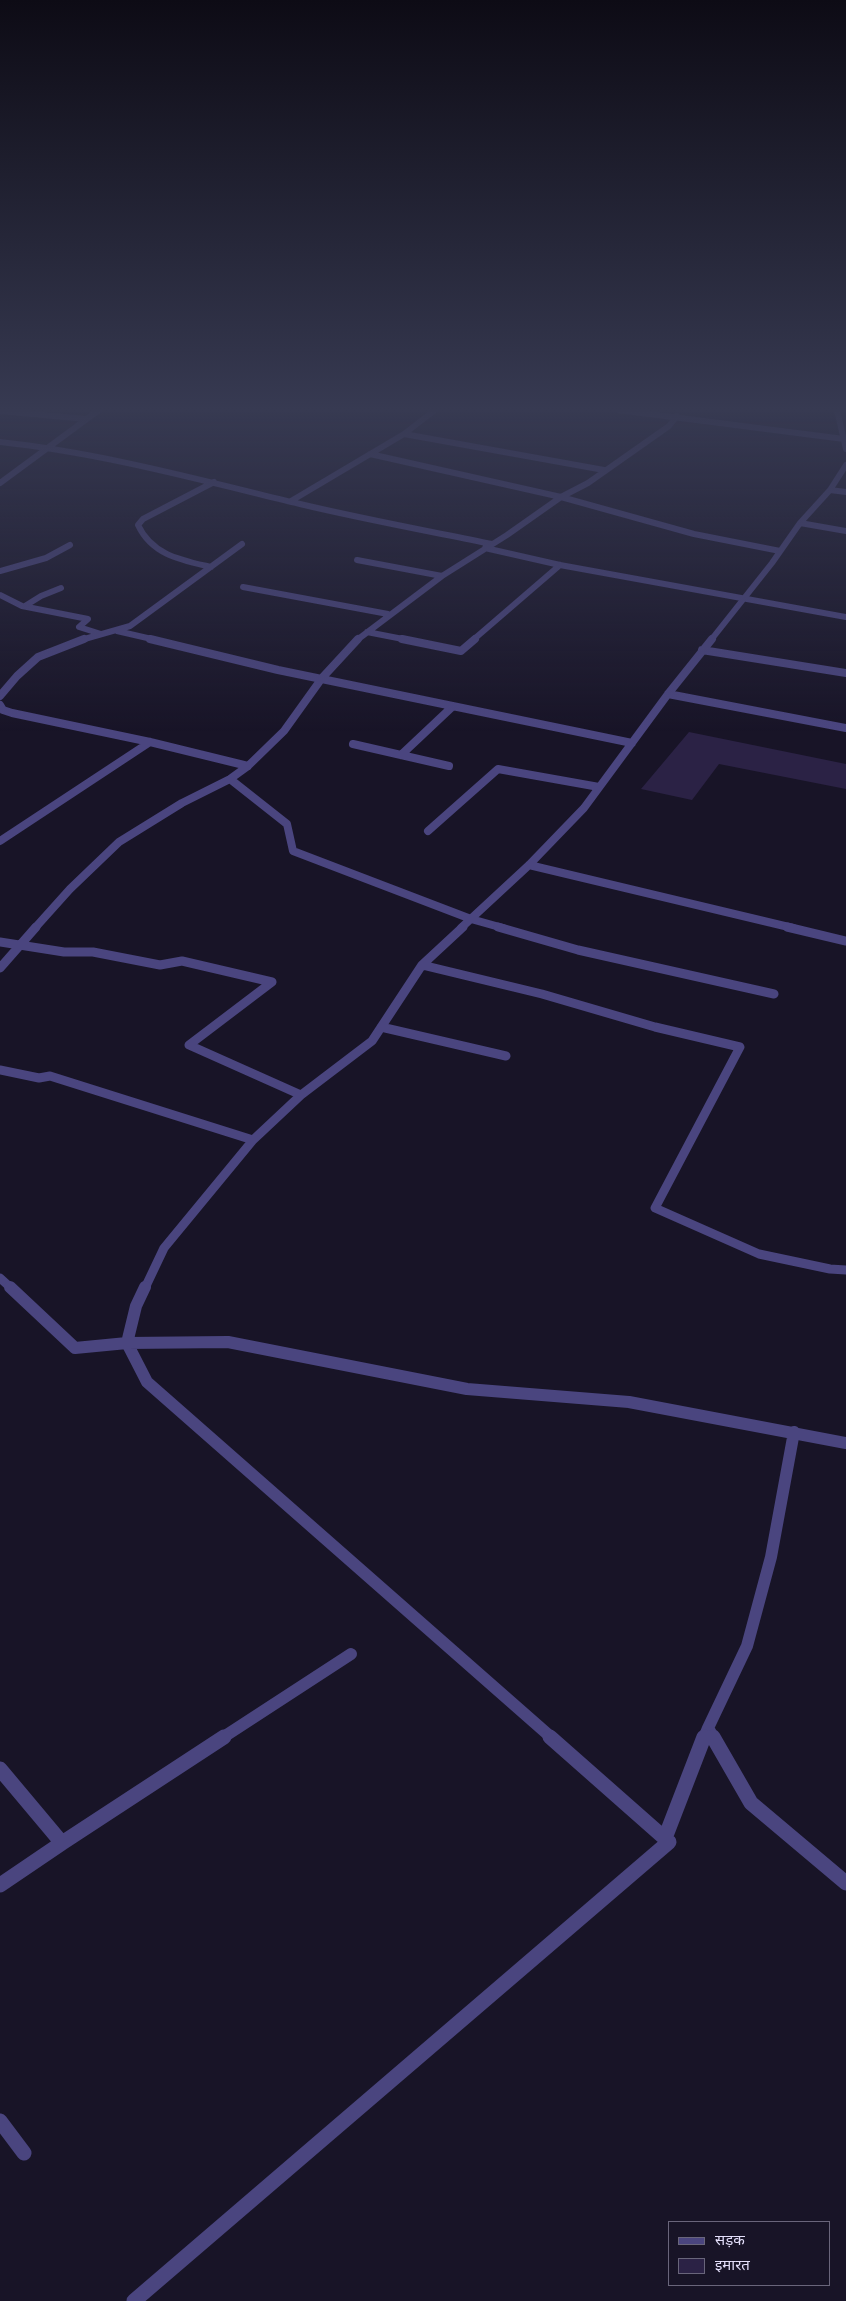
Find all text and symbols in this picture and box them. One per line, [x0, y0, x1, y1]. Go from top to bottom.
legend [668, 2221, 831, 2286]
text: सड़क [715, 2230, 745, 2248]
text: इमारत [715, 2255, 750, 2273]

